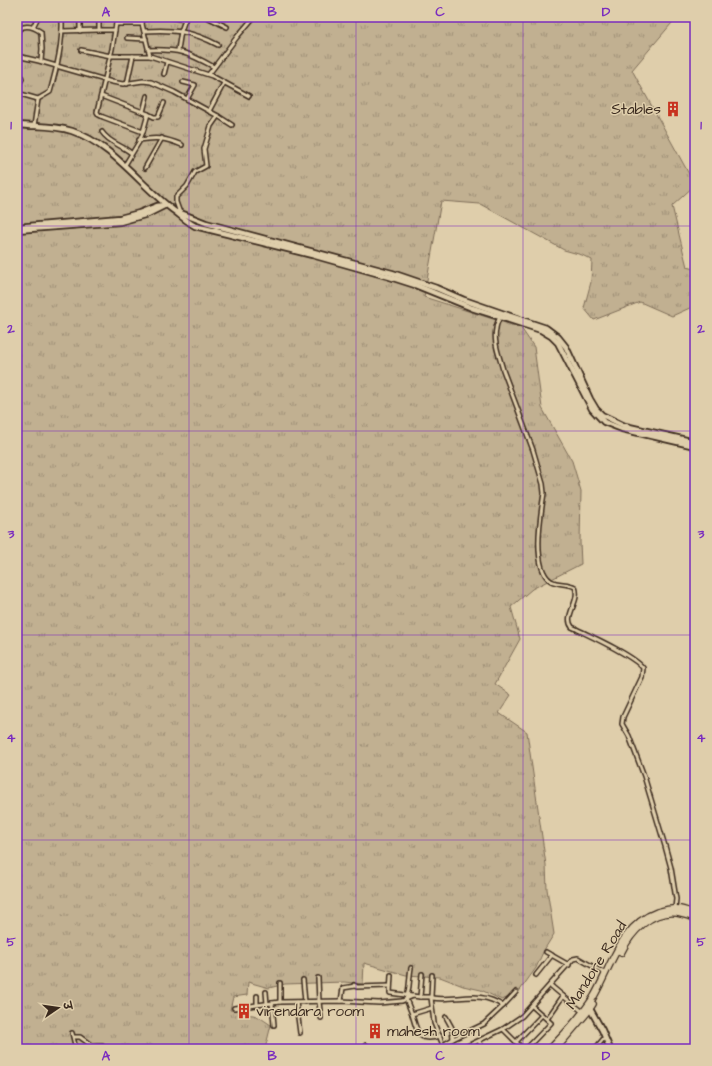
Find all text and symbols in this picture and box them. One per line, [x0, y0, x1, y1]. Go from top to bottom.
text: A [102, 3, 111, 21]
text: B [267, 3, 277, 21]
text: C [435, 3, 445, 21]
text: D [602, 3, 611, 21]
place label: Stables [611, 99, 661, 120]
building icon: Stables [664, 100, 682, 118]
text: 1 [10, 116, 12, 134]
text: 1 [700, 116, 702, 134]
text: 2 [6, 320, 15, 338]
text: 2 [696, 320, 705, 338]
text: 3 [7, 525, 15, 543]
text: 3 [697, 525, 705, 543]
text: 4 [7, 729, 16, 747]
text: 4 [697, 729, 706, 747]
street label: Mandore Road [561, 917, 632, 1013]
text: 5 [6, 933, 16, 951]
text: 5 [696, 933, 706, 951]
north arrow [38, 988, 78, 1028]
text: उ [59, 1000, 76, 1013]
place label: virendara room [256, 1001, 364, 1022]
building icon: virendara room [235, 1002, 253, 1020]
place label: mahesh room [387, 1021, 480, 1042]
building icon: mahesh room [366, 1022, 384, 1040]
text: A [102, 1047, 111, 1065]
text: B [267, 1047, 277, 1065]
text: C [435, 1047, 445, 1065]
text: D [602, 1047, 611, 1065]

